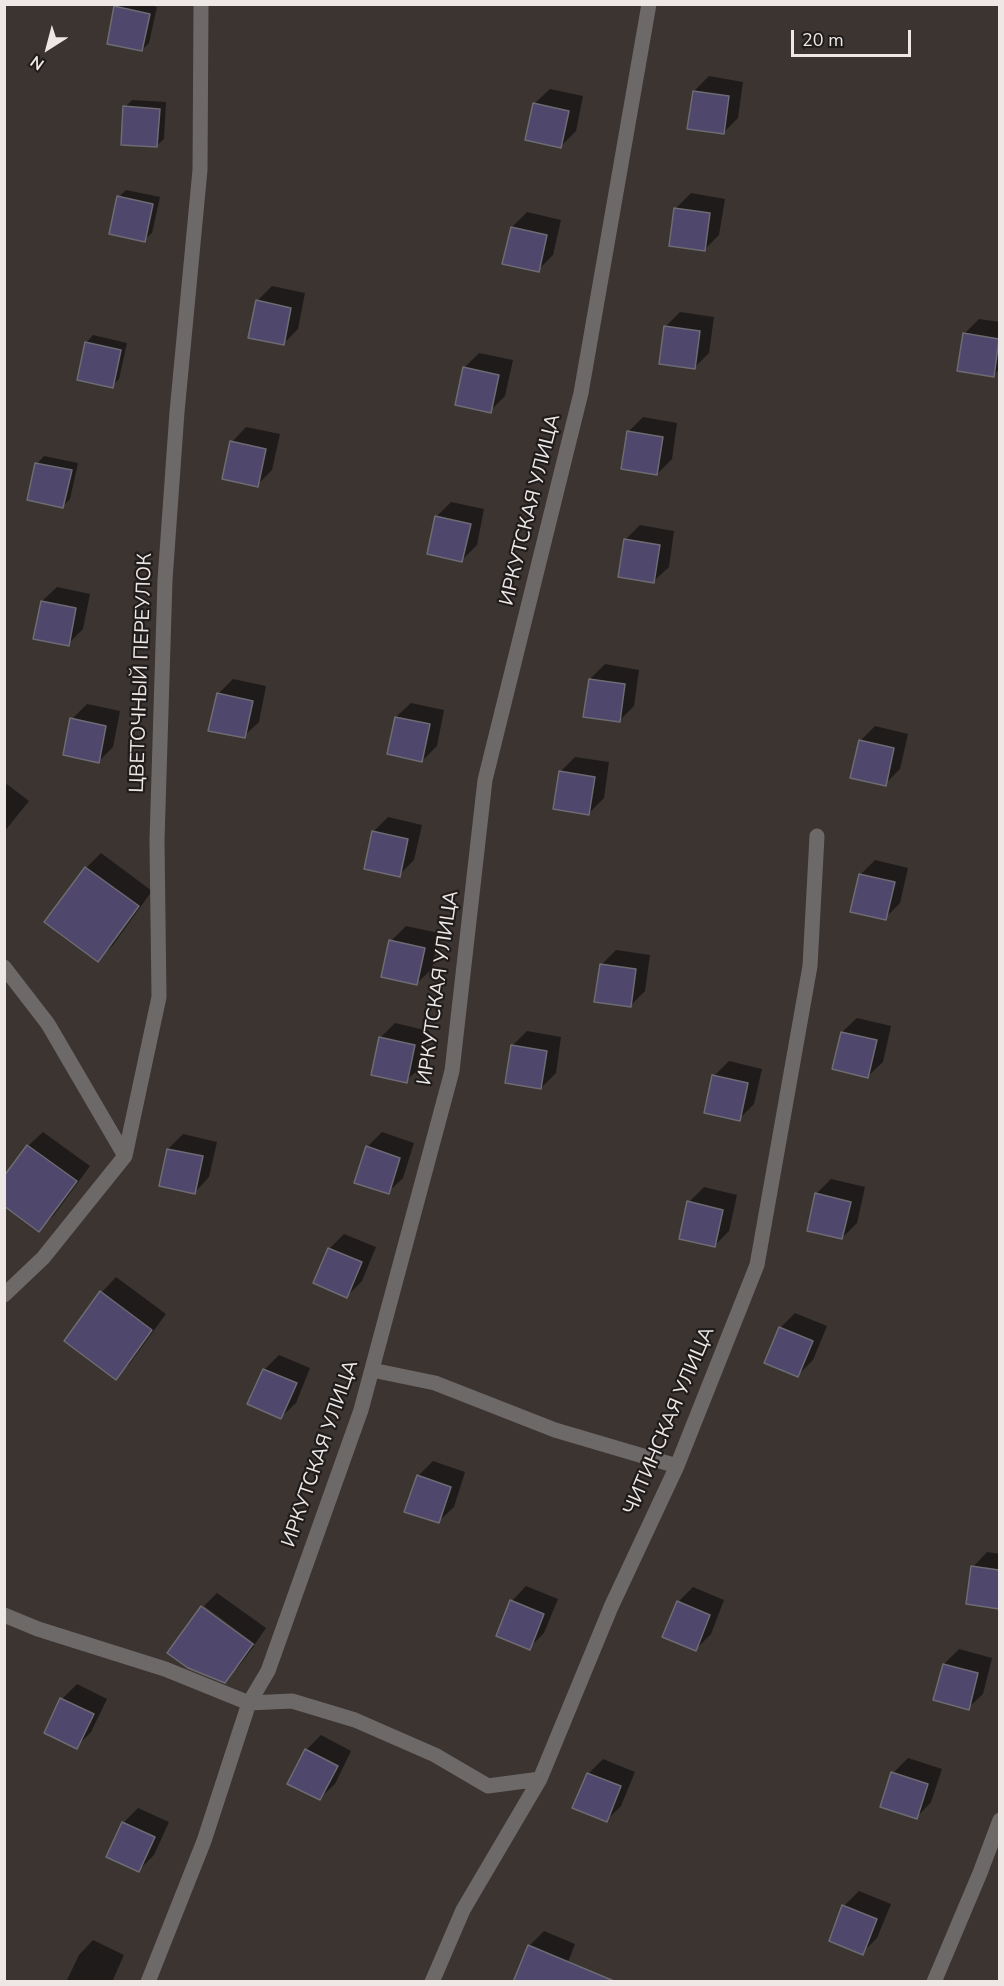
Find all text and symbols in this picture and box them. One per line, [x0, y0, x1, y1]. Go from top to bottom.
north arrow [18, 18, 78, 78]
scale bar [794, 18, 914, 56]
text: 20 m [802, 28, 844, 52]
text: N [26, 50, 49, 75]
street label: ИРКУТСКАЯ УЛИЦА [496, 412, 566, 608]
street label: ЦВЕТОЧНЫЙ ПЕРЕУЛОК [126, 553, 158, 793]
street label: ИРКУТСКАЯ УЛИЦА [413, 889, 465, 1087]
street label: ЧИТИНСКАЯ УЛИЦА [619, 1323, 721, 1519]
street label: ИРКУТСКАЯ УЛИЦА [278, 1357, 364, 1551]

